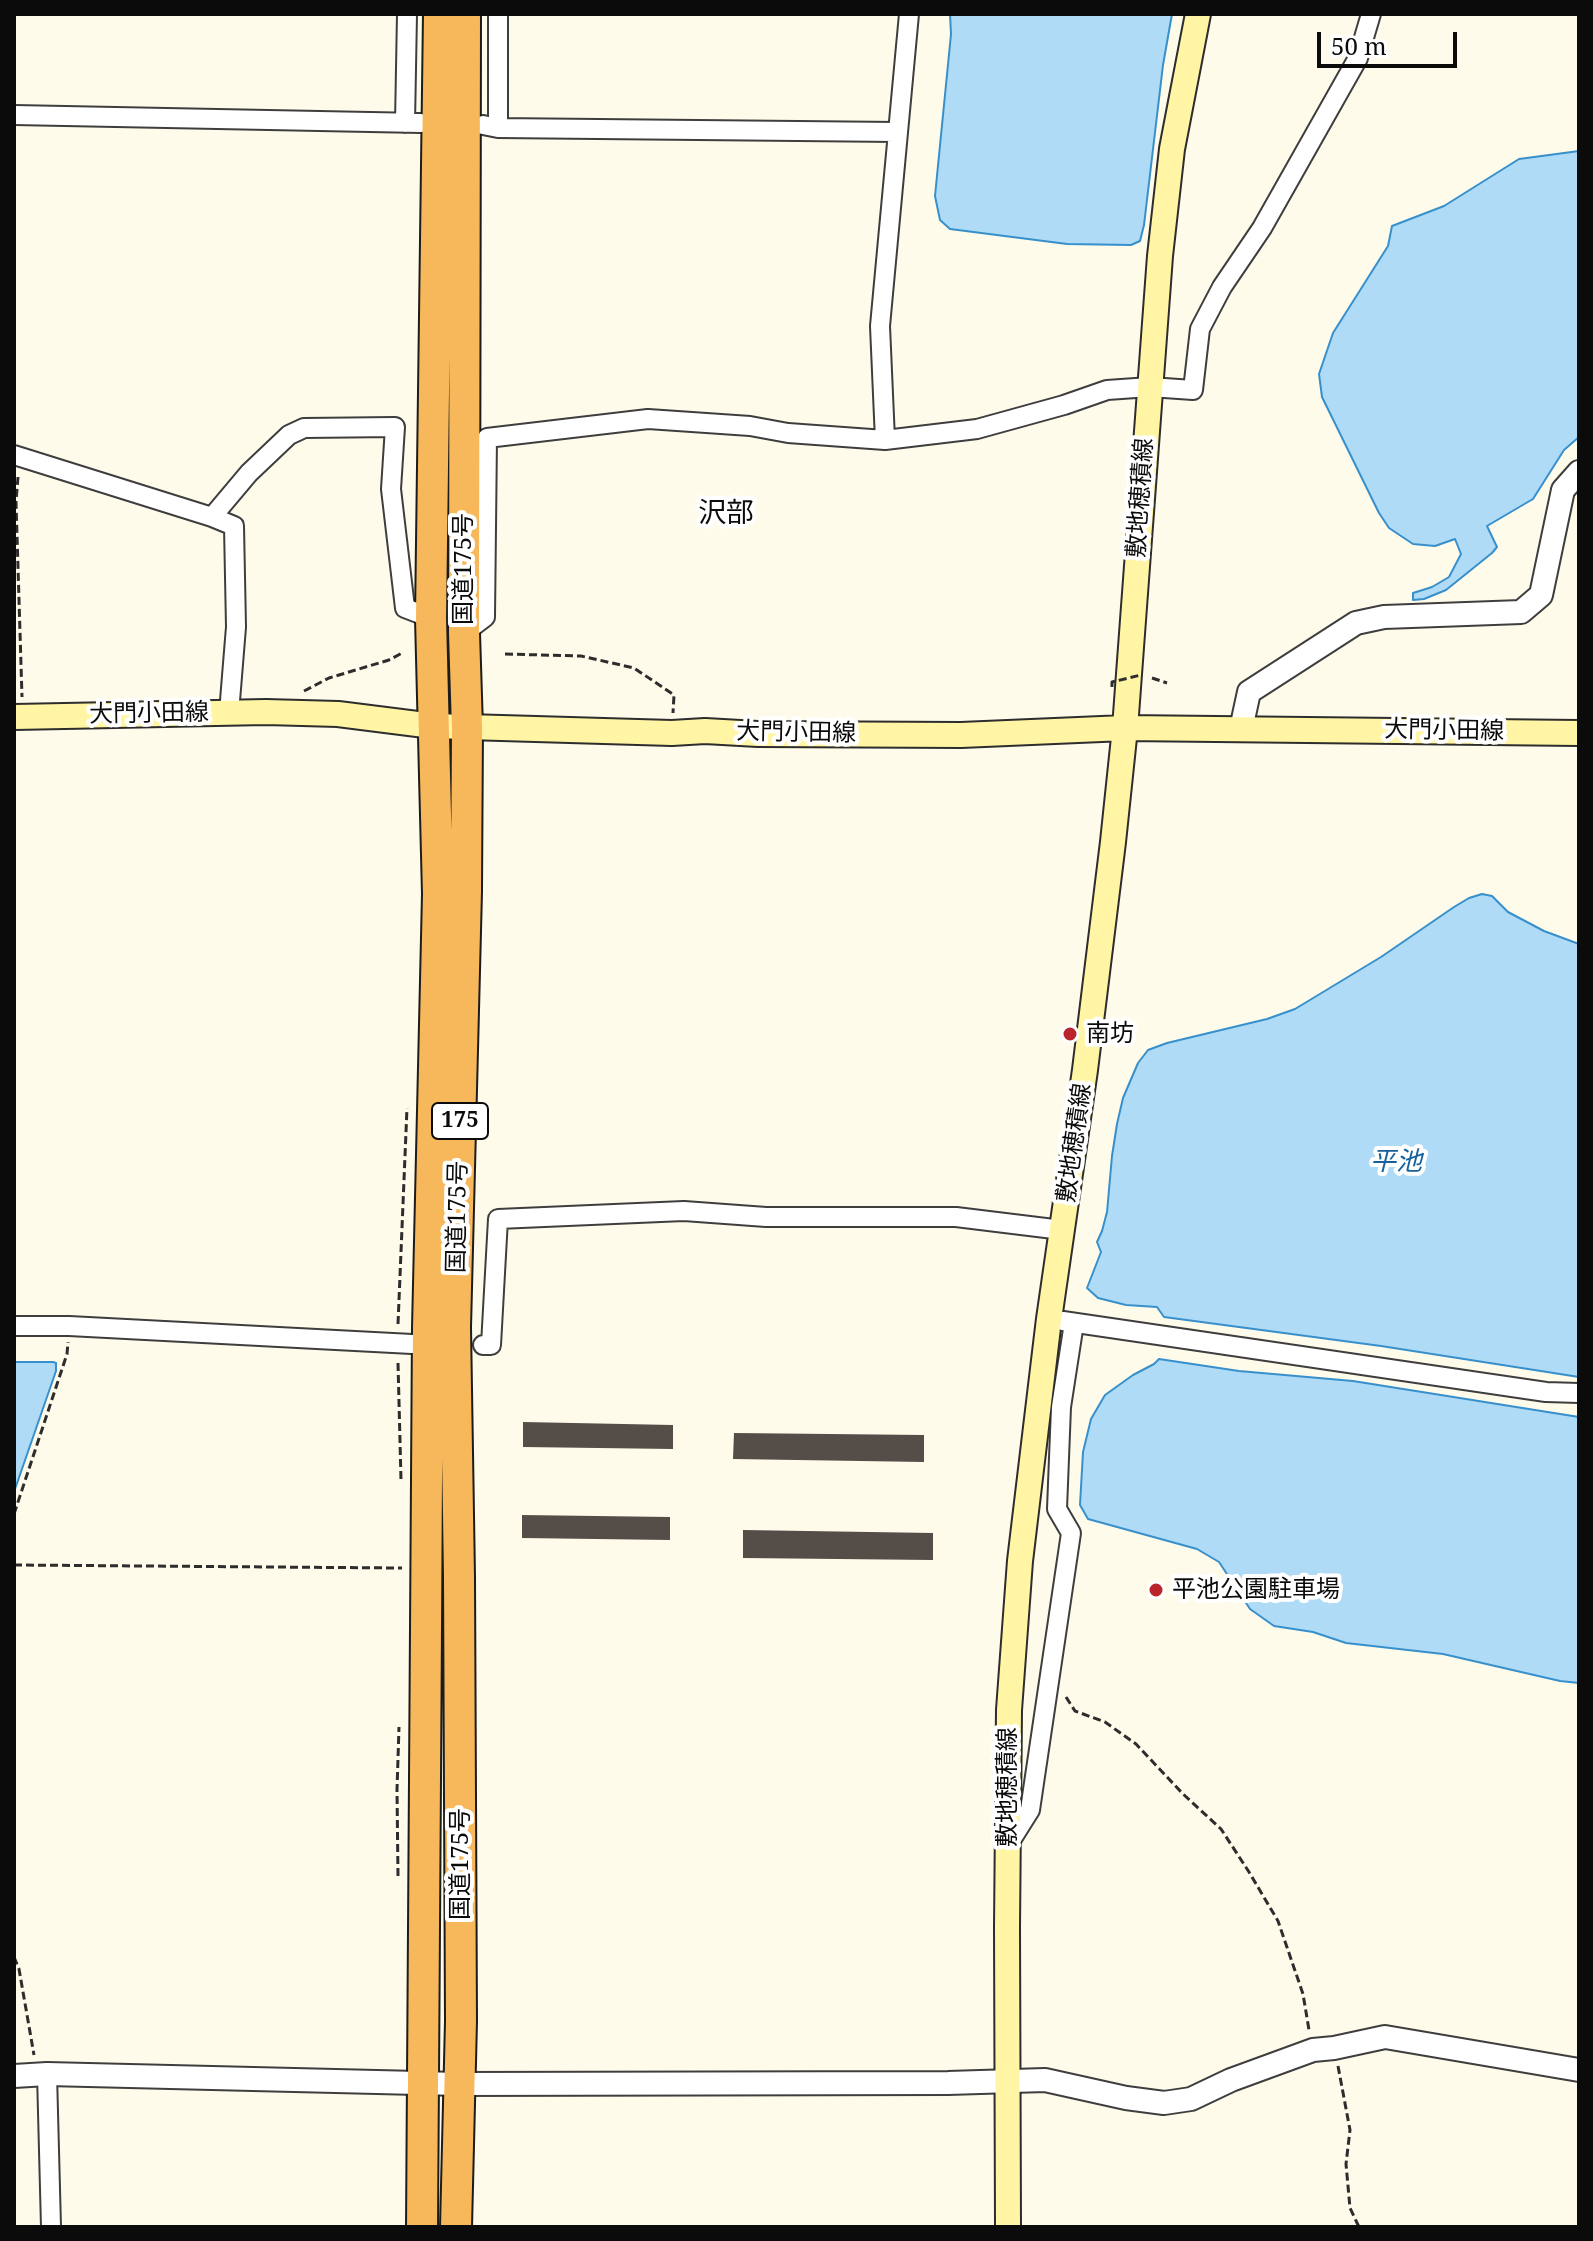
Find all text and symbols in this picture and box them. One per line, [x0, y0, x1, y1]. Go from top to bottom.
scale bar [1321, 16, 1461, 66]
text: 50 m [1331, 29, 1387, 62]
street label: 敷地穂積線 [1122, 437, 1160, 559]
district label: 沢部 [698, 497, 754, 531]
street label: 国道175号 [450, 513, 478, 625]
street label: 大門小田線 [89, 699, 209, 729]
street label: 大門小田線 [1384, 716, 1504, 746]
street label: 大門小田線 [736, 718, 856, 748]
place label: 南坊 [1086, 1020, 1134, 1048]
marker: 南坊 [1061, 1025, 1079, 1043]
street label: 敷地穂積線 [1052, 1082, 1098, 1204]
road number: 175 [432, 1103, 488, 1139]
water label: 平池 [1370, 1147, 1422, 1179]
street label: 国道175号 [443, 1161, 473, 1273]
place label: 平池公園駐車場 [1172, 1576, 1340, 1604]
marker: 平池公園駐車場 [1147, 1581, 1165, 1599]
street label: 敷地穂積線 [994, 1727, 1022, 1847]
street label: 国道175号 [447, 1808, 475, 1920]

